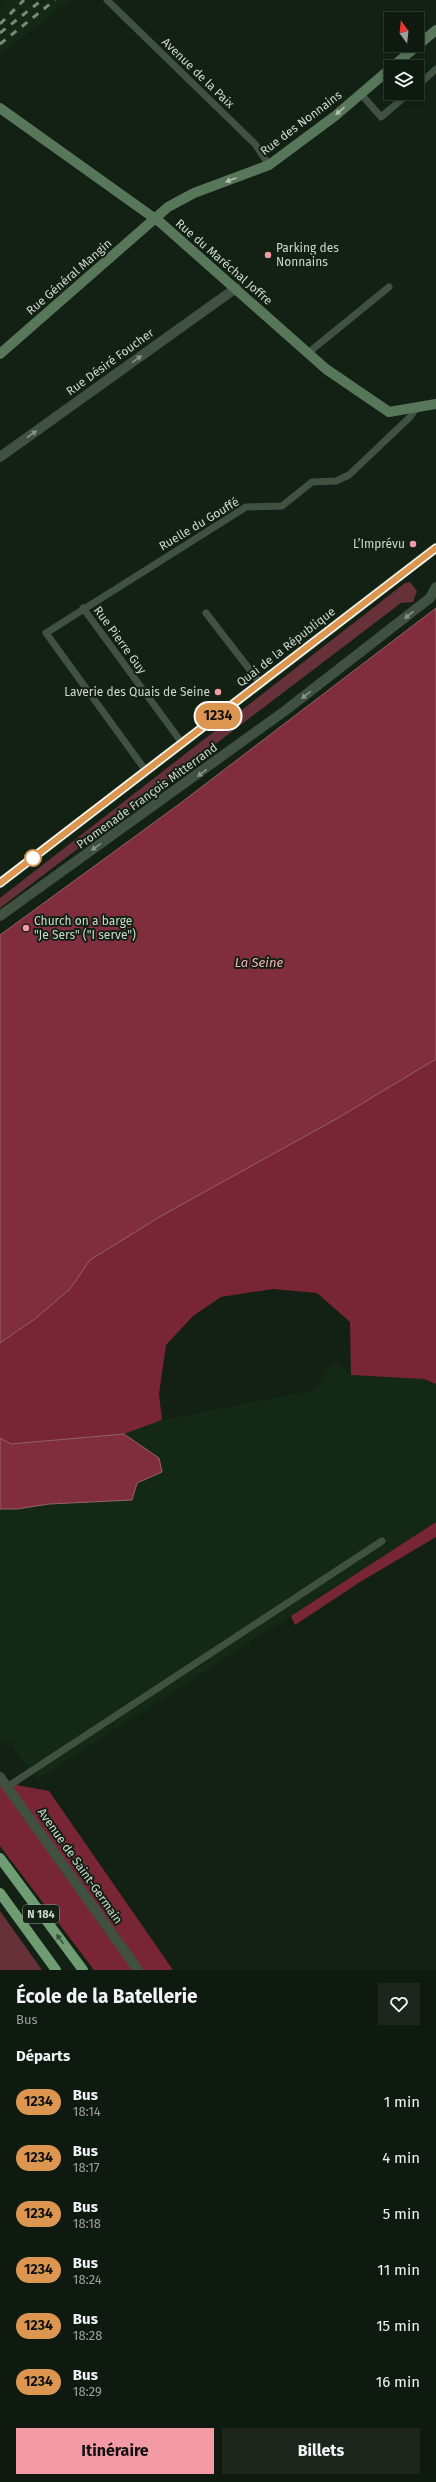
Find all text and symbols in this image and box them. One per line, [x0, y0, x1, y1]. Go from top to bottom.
north arrow [384, 12, 424, 52]
map controls [384, 12, 424, 100]
street label: Avenue de la Paix [159, 35, 237, 111]
button: layers [384, 60, 424, 100]
street label: Rue des Nonnains [258, 88, 345, 158]
one-way arrow [334, 107, 345, 116]
one-way arrow [224, 177, 236, 183]
street label: Rue du Maréchal Joffre [173, 216, 275, 308]
street label: Rue Général Mangin [23, 236, 115, 318]
place label: Parking des Nonnains [276, 241, 339, 269]
marker: Parking des Nonnains [263, 250, 273, 260]
street label: Rue Désiré Foucher [64, 325, 157, 398]
one-way arrow [132, 355, 143, 363]
one-way arrow [26, 430, 37, 439]
street label: Ruelle du Gouffé [156, 495, 242, 553]
place label: L’Imprévu [353, 537, 405, 551]
marker: L’Imprévu [408, 539, 418, 549]
street label: Rue Pierre Guy [91, 604, 149, 677]
street label: Quai de la République [234, 604, 338, 690]
one-way arrow [403, 611, 414, 619]
place label: Laverie des Quais de Seine [64, 685, 210, 699]
marker: Laverie des Quais de Seine [213, 687, 223, 697]
one-way arrow [301, 691, 312, 699]
line badge: 1234 [190, 703, 246, 729]
text: 1234 [204, 707, 232, 724]
street label: Promenade François Mitterrand [74, 740, 220, 852]
one-way arrow [197, 768, 207, 776]
one-way arrow [90, 843, 101, 851]
unlabelled marker [24, 849, 42, 867]
place label: Church on a barge "Je Sers" ("I serve") [34, 914, 136, 942]
marker: Church on a barge "Je Sers" ("I serve") [21, 923, 31, 933]
water label: La Seine [235, 955, 284, 970]
street label: Avenue de Saint-Germain [35, 1805, 125, 1927]
road number: N 184 [23, 1905, 59, 1923]
one-way arrow [55, 1933, 64, 1944]
button: heart [378, 1983, 420, 2025]
text: École de la Batellerie [16, 1985, 198, 2008]
text: Bus [16, 2012, 38, 2027]
text: Départs [16, 2047, 70, 2065]
text: Bus [73, 2086, 98, 2104]
text: 1234 [24, 2093, 53, 2110]
text: 1 min [384, 2093, 420, 2111]
text: 18:14 [73, 2104, 101, 2119]
text: Bus [73, 2142, 98, 2160]
text: 1234 [24, 2149, 53, 2166]
text: 4 min [382, 2149, 420, 2167]
text: 18:17 [73, 2160, 100, 2175]
text: Bus [73, 2198, 98, 2216]
text: 1234 [24, 2205, 53, 2222]
text: 5 min [383, 2205, 420, 2223]
text: 18:18 [73, 2216, 101, 2231]
text: Bus [73, 2254, 98, 2272]
text: 1234 [24, 2261, 53, 2278]
text: 11 min [377, 2261, 420, 2279]
text: 18:24 [73, 2272, 102, 2287]
text: Bus [73, 2310, 98, 2328]
text: 1234 [24, 2317, 53, 2334]
text: 15 min [376, 2317, 420, 2335]
text: 18:28 [73, 2328, 102, 2343]
text: Bus [73, 2366, 98, 2384]
text: 1234 [24, 2373, 53, 2390]
text: 16 min [376, 2373, 420, 2391]
text: 18:29 [73, 2384, 102, 2399]
button: Itinéraire [16, 2428, 214, 2474]
button: Billets [222, 2428, 420, 2474]

